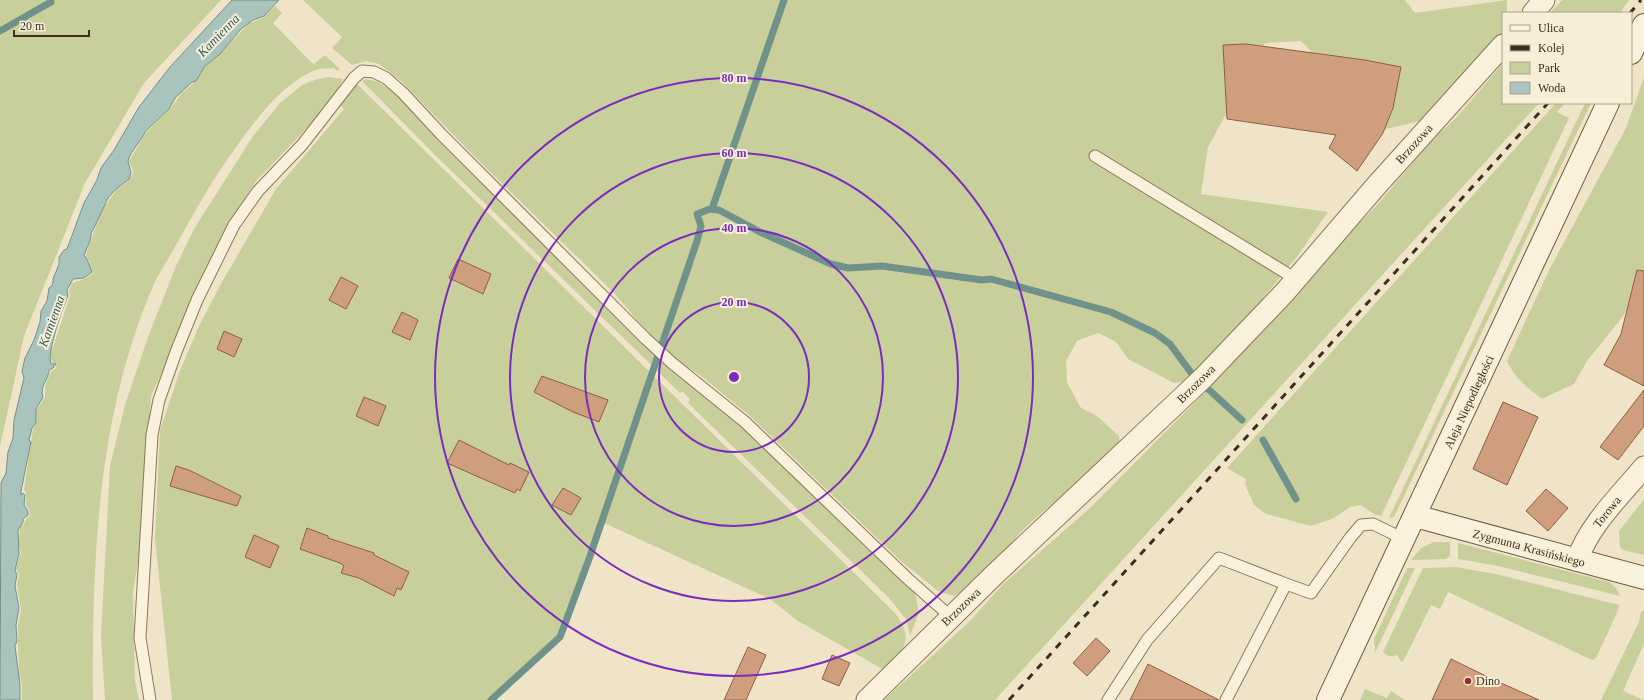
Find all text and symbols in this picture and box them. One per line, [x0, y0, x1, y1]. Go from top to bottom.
water label: Kamienna [194, 11, 243, 61]
scale bar [14, 12, 89, 38]
legend [1502, 12, 1632, 104]
text: 20 m [20, 19, 45, 33]
text: Ulica [1538, 21, 1565, 35]
text: Kolej [1538, 41, 1565, 55]
text: Park [1538, 61, 1560, 75]
text: 80 m [722, 71, 747, 85]
text: Woda [1538, 81, 1566, 95]
street label: Brzozowa [1393, 121, 1436, 167]
text: 60 m [722, 146, 747, 160]
text: 40 m [722, 221, 747, 235]
water label: Kamienna [35, 293, 68, 350]
text: 20 m [722, 295, 747, 309]
street label: Aleja Niepodległości [1441, 352, 1497, 451]
street label: Brzozowa [1174, 361, 1219, 406]
centre of rings [727, 370, 741, 384]
street label: Torowa [1590, 493, 1624, 531]
street label: Zygmunta Krasińskiego [1471, 526, 1587, 570]
street label: Brzozowa [939, 585, 984, 629]
place label: Dino [1476, 674, 1500, 688]
marker: Dino [1463, 676, 1473, 686]

